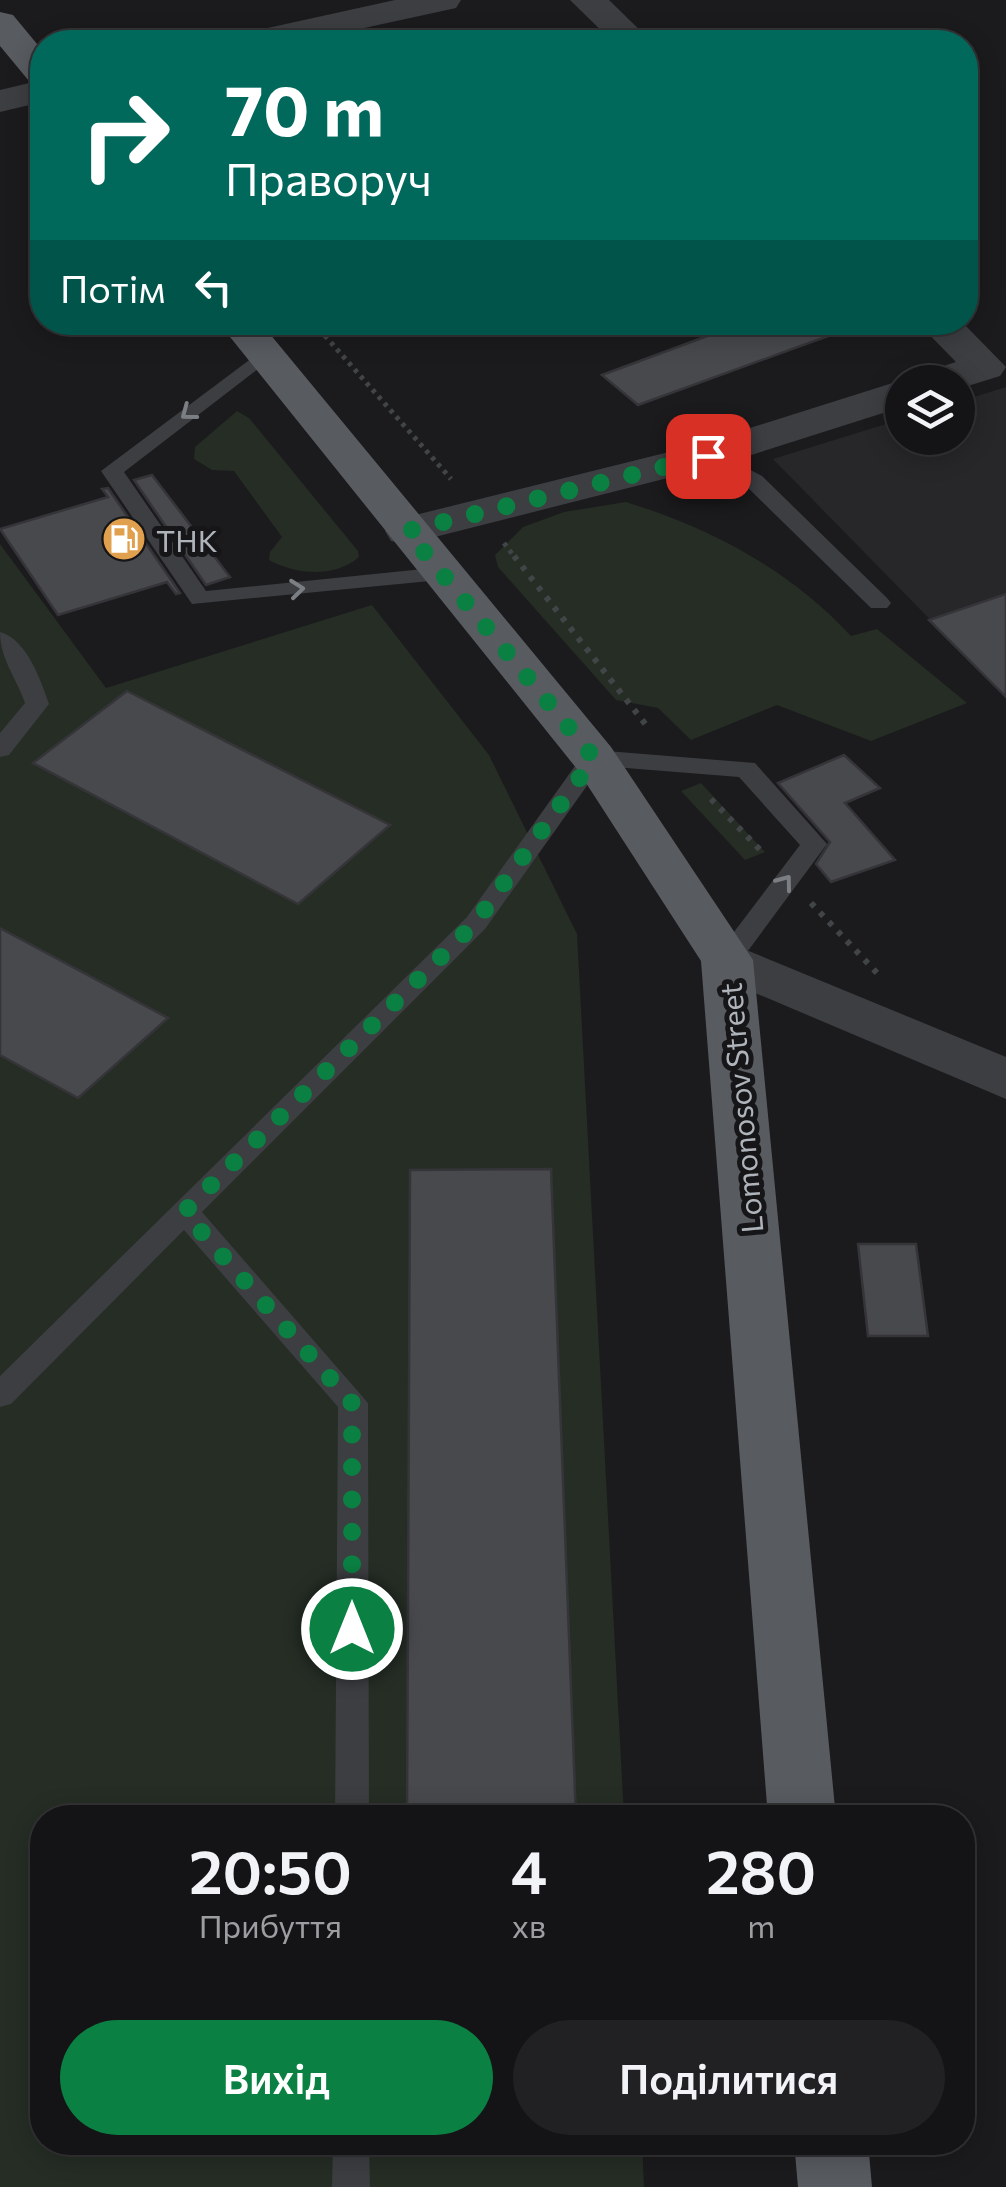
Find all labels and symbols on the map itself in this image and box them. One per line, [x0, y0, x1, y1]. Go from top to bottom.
one-way arrow [181, 401, 199, 418]
pin [666, 414, 751, 499]
fuel station icon: ТНК [101, 516, 147, 562]
place label: ТНК [156, 521, 218, 558]
one-way arrow [289, 579, 305, 600]
one-way arrow [774, 875, 791, 893]
street label: Lomonosov Street [711, 981, 769, 1235]
position arrow [300, 1577, 404, 1681]

